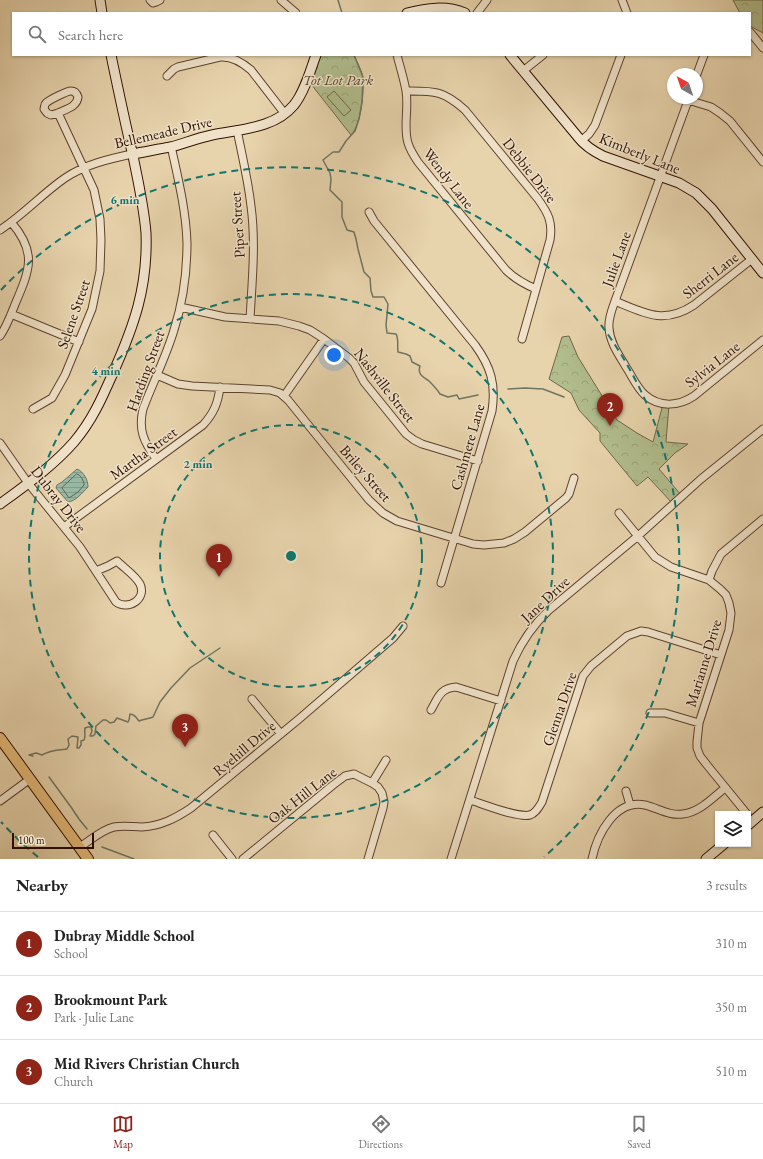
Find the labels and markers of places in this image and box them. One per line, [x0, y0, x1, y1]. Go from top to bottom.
pin: 2 [597, 393, 623, 426]
pin: 1 [206, 544, 232, 577]
centre of rings [284, 549, 298, 563]
pin: 3 [172, 714, 198, 747]

